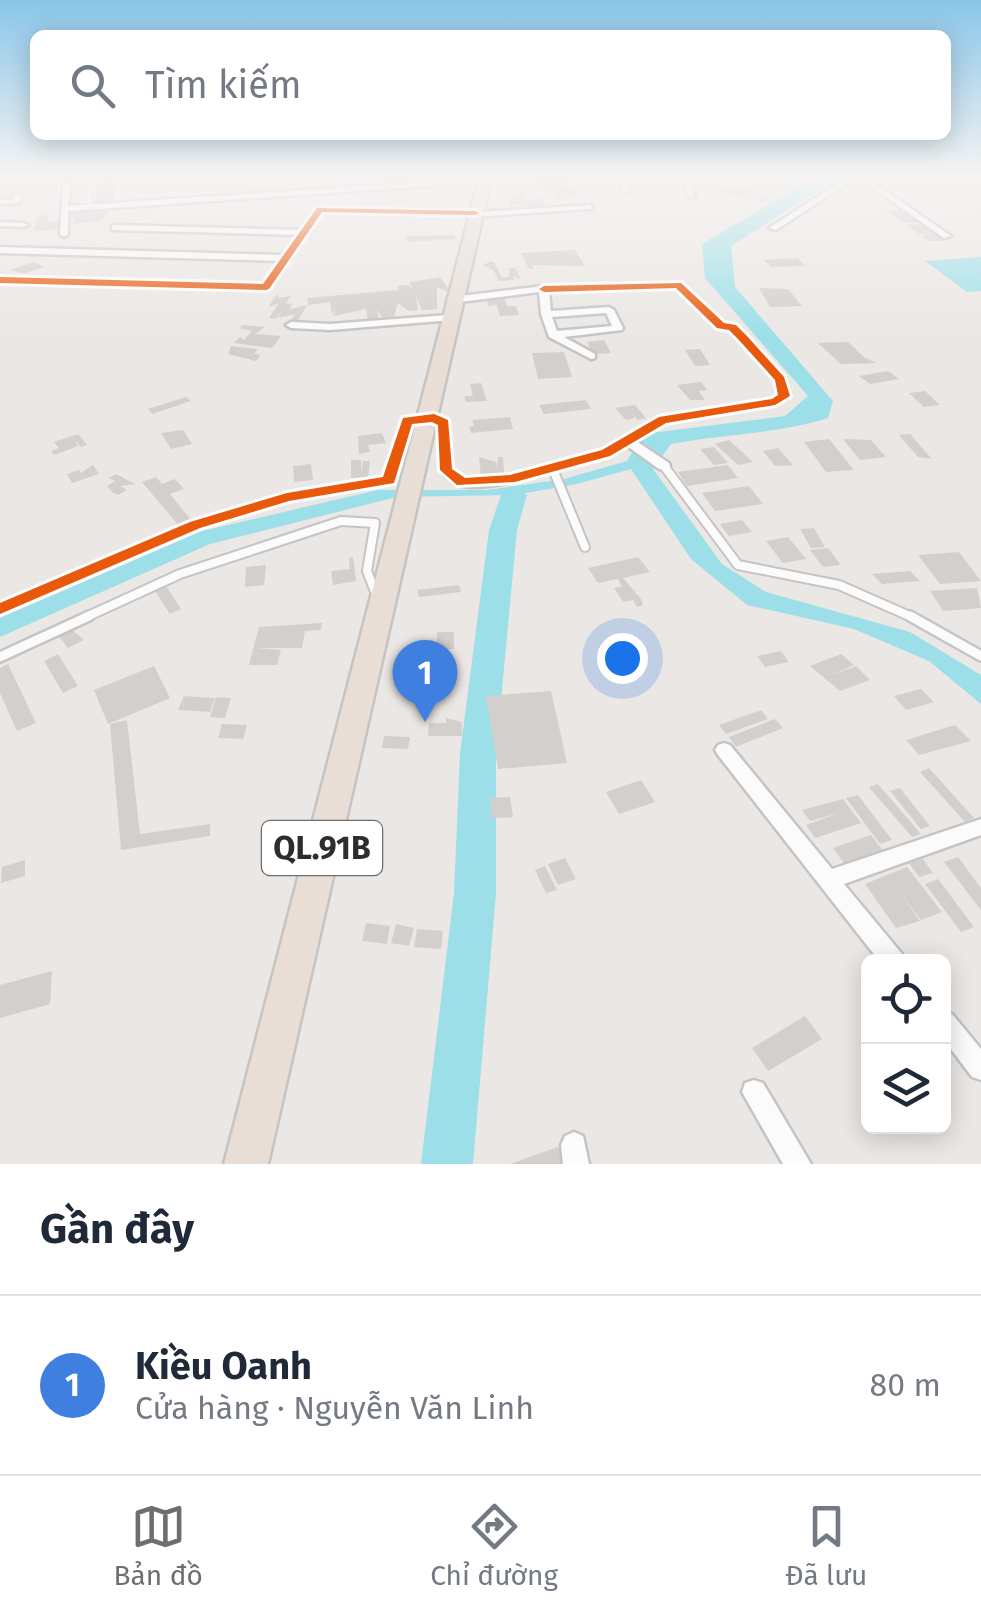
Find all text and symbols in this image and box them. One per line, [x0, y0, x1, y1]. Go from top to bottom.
search box [30, 30, 951, 140]
icon: search [65, 58, 120, 113]
text: Tìm kiếm [145, 62, 301, 108]
your location [597, 633, 648, 684]
pin: 1 [392, 640, 458, 722]
road number: QL.91B [262, 821, 382, 875]
map controls [861, 954, 951, 1134]
button: locate [861, 954, 951, 1044]
button: layers [861, 1044, 951, 1134]
text: Gần đây [40, 1204, 194, 1254]
text: Kiều Oanh [135, 1343, 312, 1389]
text: 1 [65, 1366, 80, 1404]
text: 80 m [870, 1366, 941, 1404]
text: Cửa hàng · Nguyễn Văn Linh [135, 1389, 534, 1427]
tab: Bản đồ [114, 1499, 203, 1592]
tab: Chỉ đường [430, 1499, 558, 1592]
tab: Đã lưu [785, 1499, 867, 1592]

